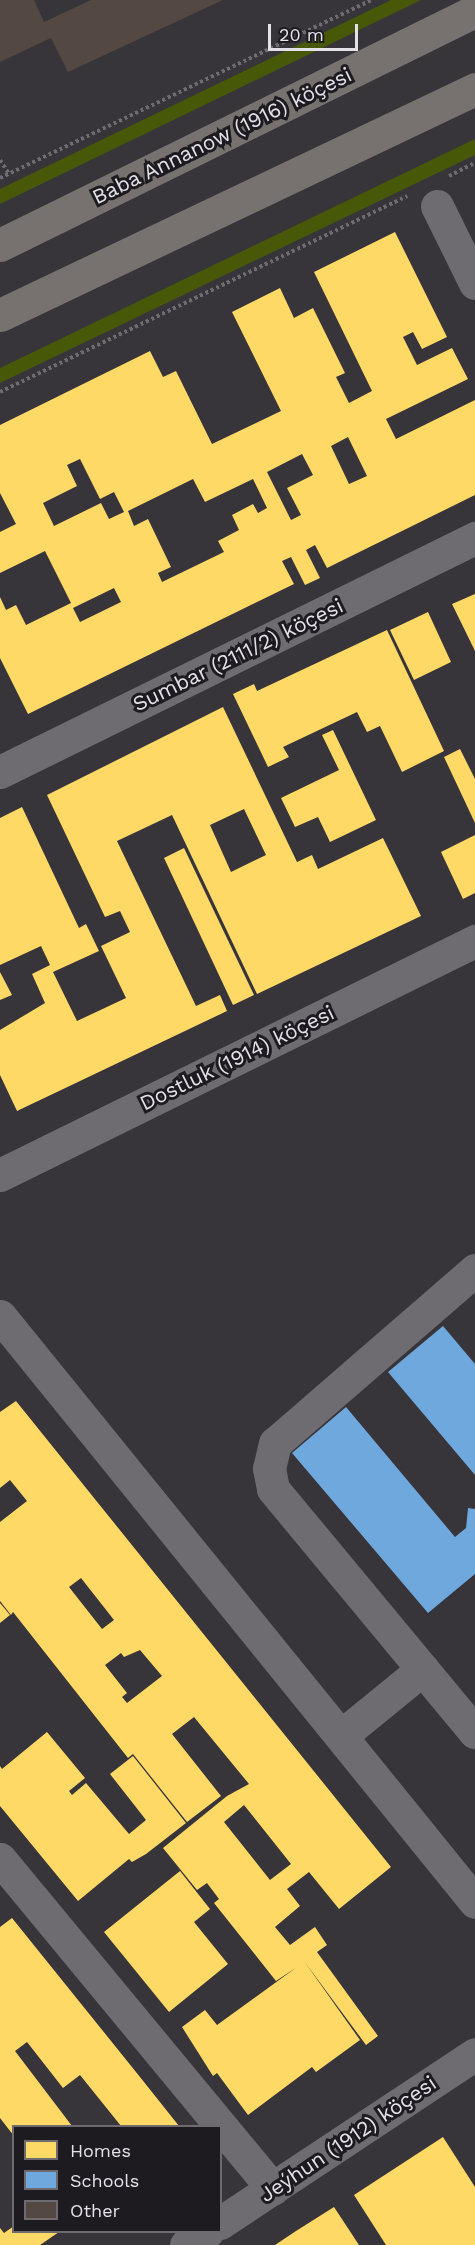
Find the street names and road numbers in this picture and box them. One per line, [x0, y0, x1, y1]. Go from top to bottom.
street label: Baba Annanow (1916) köçesi [87, 62, 357, 210]
street label: Sumbar (2111/2) köçesi [129, 593, 347, 717]
street label: Dostluk (1914) köçesi [135, 1000, 339, 1116]
street label: Jeýhun (1912) köçesi [255, 2071, 441, 2207]

